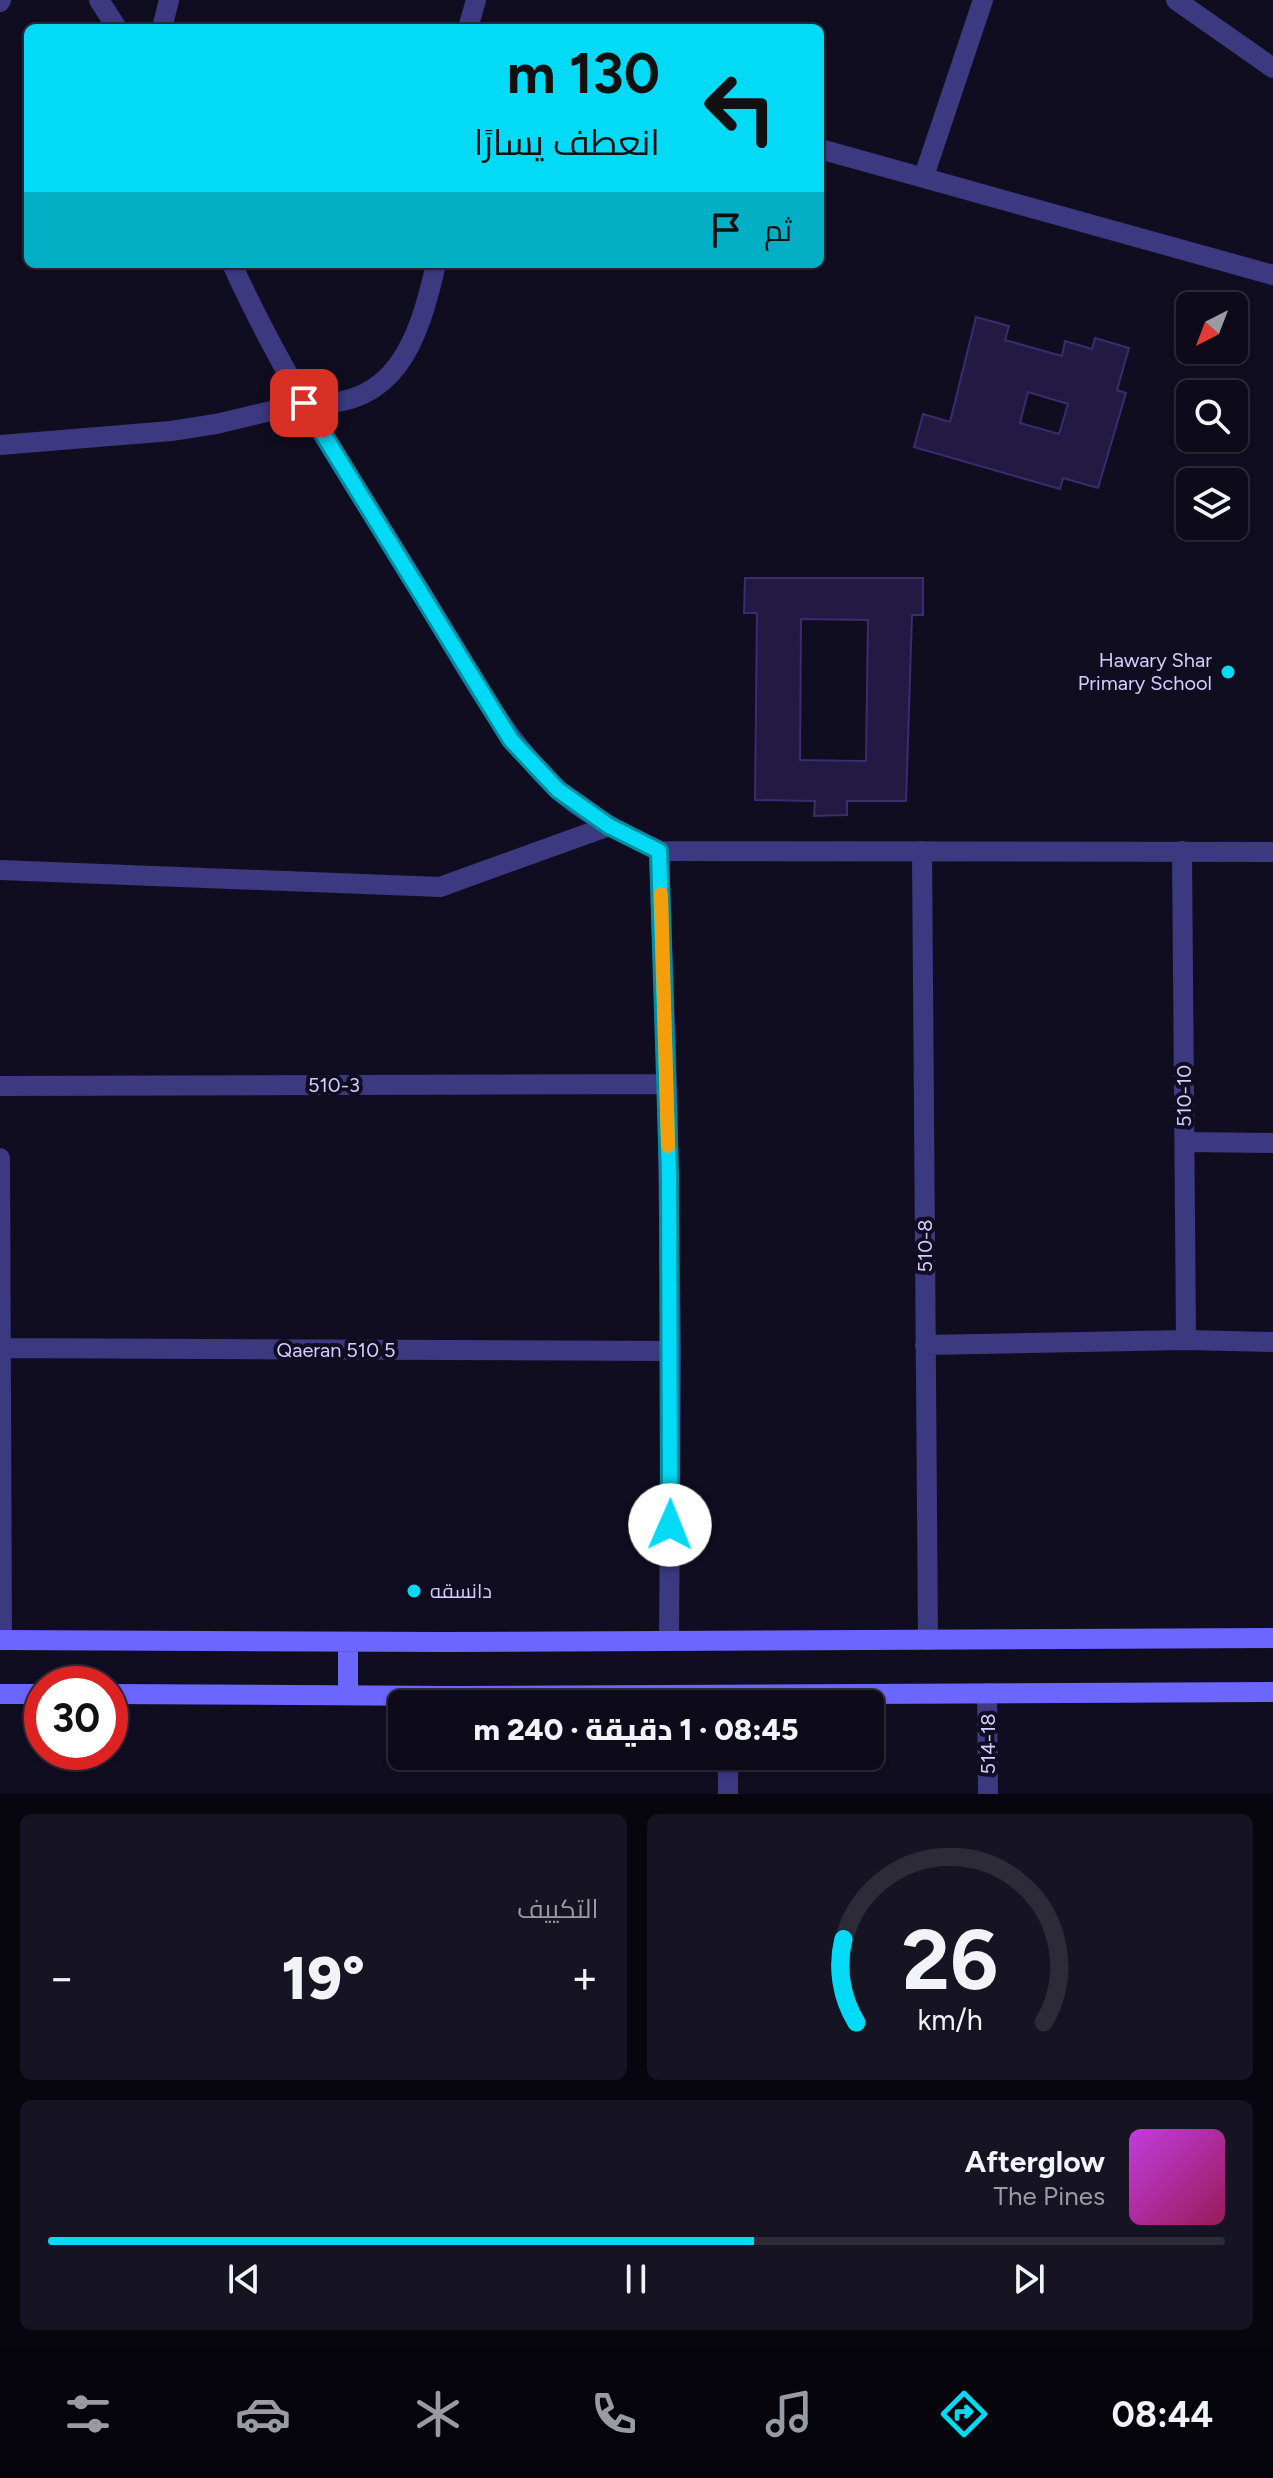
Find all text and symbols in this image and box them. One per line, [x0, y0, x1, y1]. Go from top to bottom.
text: 130 m [507, 40, 660, 107]
icon: left [688, 56, 792, 160]
text: انعطف يسارًا [474, 121, 660, 164]
icon: arrive [704, 208, 748, 252]
text: ثم [764, 212, 792, 249]
north arrow [1176, 292, 1248, 364]
map controls [1176, 292, 1248, 540]
pin [270, 369, 338, 437]
button: search [1176, 380, 1248, 452]
icon: arrive [282, 381, 326, 425]
button: layers [1176, 468, 1248, 540]
place label: Hawary Shar Primary School [1078, 648, 1212, 695]
marker: Hawary Shar Primary School [1219, 663, 1237, 681]
street label: 510-10 [1172, 1065, 1196, 1127]
street label: 510-3 [308, 1073, 360, 1097]
street label: 510-8 [913, 1219, 937, 1273]
street label: Qaeran 510 5 [277, 1338, 395, 1362]
position arrow [628, 1483, 712, 1567]
place label: دانسقه [430, 1579, 492, 1603]
marker: دانسقه [405, 1582, 423, 1600]
speed limit sign: 30 [24, 1666, 128, 1770]
text: 08:45 · 1 دقيقة · 240 m [474, 1711, 798, 1748]
street label: 514-18 [976, 1713, 1000, 1775]
text: التكييف [517, 1893, 599, 1925]
text: 26 [902, 1910, 998, 2010]
text: 19° [281, 1942, 365, 2014]
text: − [48, 1951, 75, 2004]
text: + [571, 1951, 598, 2004]
text: km/h [917, 2003, 982, 2037]
text: Afterglow [965, 2143, 1105, 2180]
text: The Pines [994, 2180, 1105, 2212]
icon: previous [222, 2257, 266, 2301]
icon: pause [614, 2257, 658, 2301]
icon: next [1007, 2257, 1051, 2301]
icon: filters [60, 2386, 116, 2442]
icon: car [235, 2386, 291, 2442]
icon: climate [410, 2386, 466, 2442]
icon: phone [586, 2386, 642, 2442]
icon: music [761, 2386, 817, 2442]
icon: directions [936, 2386, 992, 2442]
text: 08:44 [1112, 2393, 1213, 2436]

